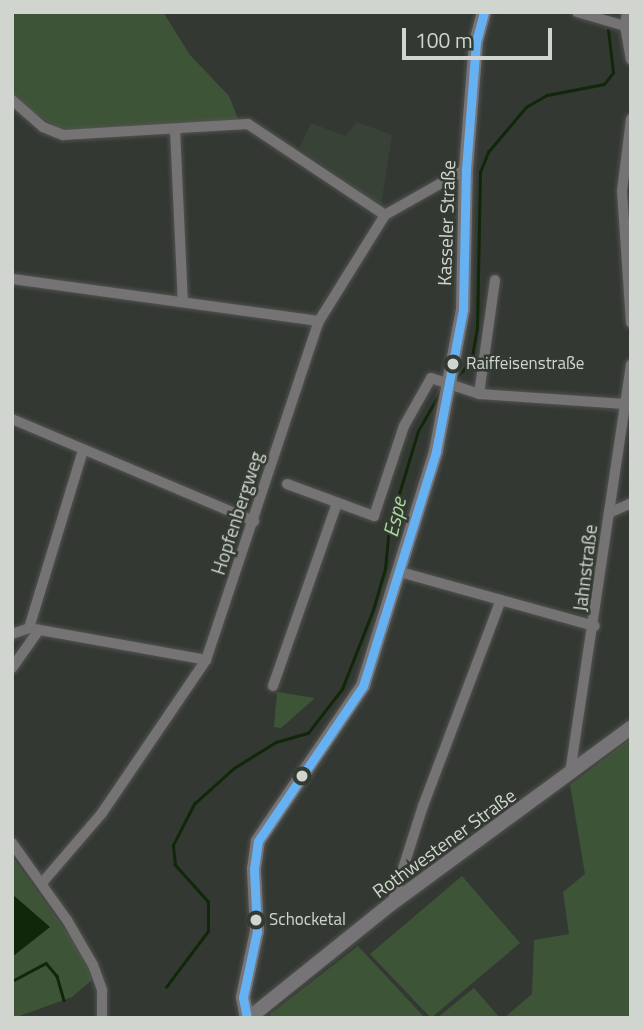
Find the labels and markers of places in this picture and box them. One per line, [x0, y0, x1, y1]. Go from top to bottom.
place label: Raiffeisenstraße [466, 354, 584, 374]
marker: Raiffeisenstraße [446, 357, 460, 371]
unlabelled marker [295, 769, 309, 783]
place label: Schocketal [269, 910, 346, 930]
marker: Schocketal [249, 913, 263, 927]

